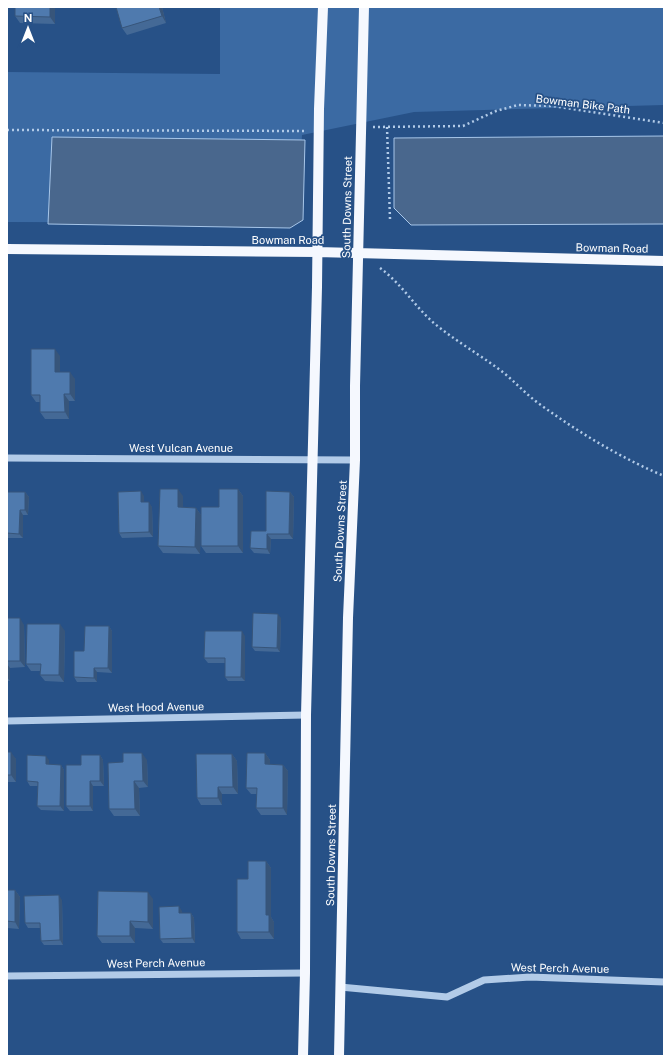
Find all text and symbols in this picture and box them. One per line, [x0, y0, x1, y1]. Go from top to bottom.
north arrow [8, 8, 48, 48]
text: N [24, 12, 32, 24]
street label: Bowman Bike Path [535, 92, 631, 116]
street label: South Downs Street [340, 156, 354, 258]
street label: Bowman Road [252, 234, 324, 246]
street label: Bowman Road [576, 241, 648, 255]
street label: West Vulcan Avenue [129, 442, 233, 454]
street label: South Downs Street [331, 480, 349, 582]
street label: West Hood Avenue [108, 700, 204, 714]
street label: South Downs Street [324, 804, 338, 906]
street label: West Perch Avenue [107, 956, 205, 970]
street label: West Perch Avenue [511, 961, 609, 975]

